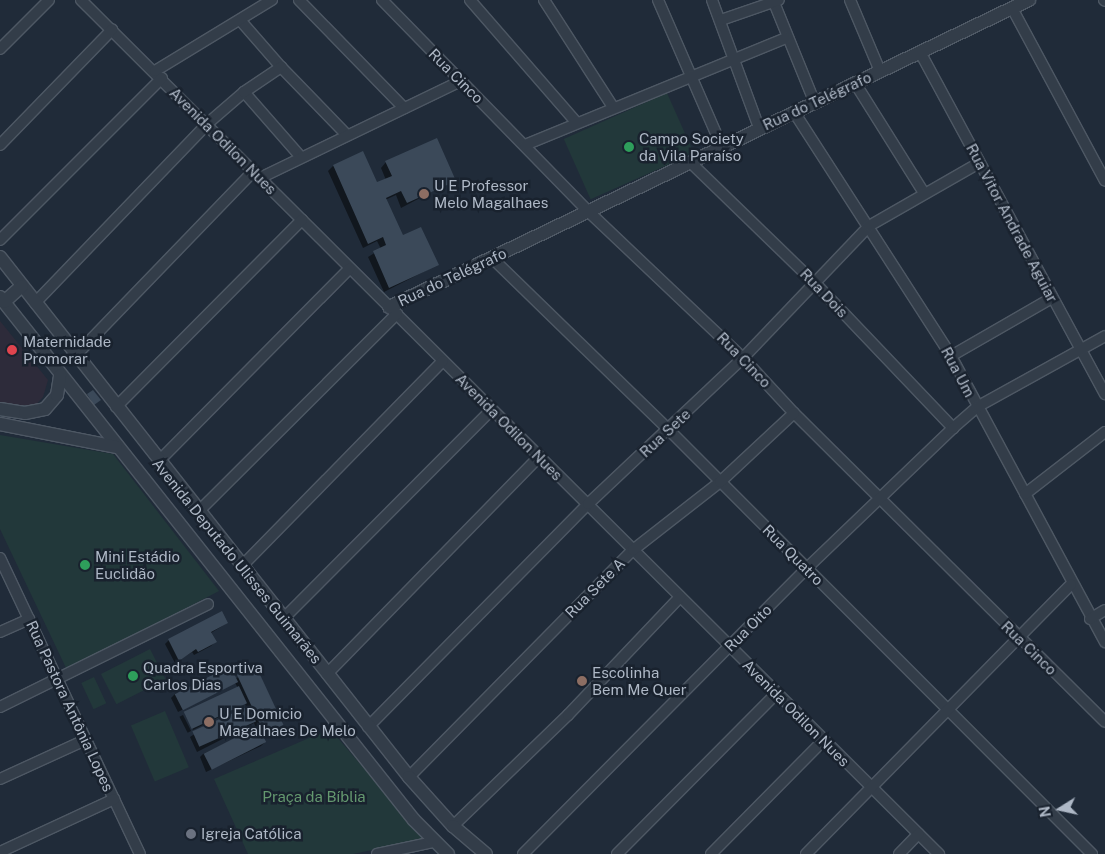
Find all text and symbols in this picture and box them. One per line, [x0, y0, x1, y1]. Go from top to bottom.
street label: Rua Cinco [425, 45, 487, 107]
street label: Rua do Telégrafo [760, 68, 874, 134]
street label: Avenida Odilon Nues [166, 84, 280, 198]
place label: Campo Society da Vila Paraíso [639, 129, 744, 164]
street label: Rua Vitor Andrade Aguiar [962, 140, 1062, 306]
marker: Campo Society da Vila Paraíso [623, 141, 635, 153]
place label: U E Professor Melo Magalhaes [434, 176, 548, 211]
marker: U E Professor Melo Magalhaes [418, 188, 430, 200]
street label: Rua do Telégrafo [395, 244, 509, 310]
street label: Rua Dois [796, 265, 852, 321]
street label: Rua Cinco [713, 329, 775, 391]
place label: Maternidade Promorar [23, 332, 111, 367]
marker: Maternidade Promorar [5, 343, 19, 357]
street label: Rua Um [937, 344, 979, 400]
street label: Avenida Odilon Nues [452, 370, 566, 484]
street label: Rua Sete [636, 405, 694, 461]
street label: Avenida Deputado Ulisses Guimarães [149, 455, 325, 667]
street label: Rua Quatro [759, 521, 827, 589]
place label: Mini Estádio Euclidão [95, 547, 180, 582]
street label: Rua Sete A [561, 554, 629, 622]
marker: Mini Estádio Euclidão [79, 559, 91, 571]
street label: Rua Oito [721, 601, 775, 655]
street label: Rua Cinco [998, 617, 1060, 679]
street label: Rua Pastora Antônia Lopes [22, 618, 118, 794]
street label: Avenida Odilon Nues [739, 656, 853, 770]
place label: Quadra Esportiva Carlos Dias [143, 658, 263, 693]
place label: Escolinha Bem Me Quer [592, 663, 687, 698]
marker: Quadra Esportiva Carlos Dias [127, 670, 139, 682]
marker: Escolinha Bem Me Quer [576, 675, 588, 687]
place label: U E Domicio Magalhaes De Melo [219, 704, 356, 739]
marker: U E Domicio Magalhaes De Melo [203, 716, 215, 728]
north arrow [1035, 784, 1085, 834]
park label: Praça da Bíblia [262, 788, 366, 806]
text: N [1036, 805, 1054, 818]
place label: Igreja Católica [201, 825, 301, 843]
marker: Igreja Católica [185, 828, 197, 840]

